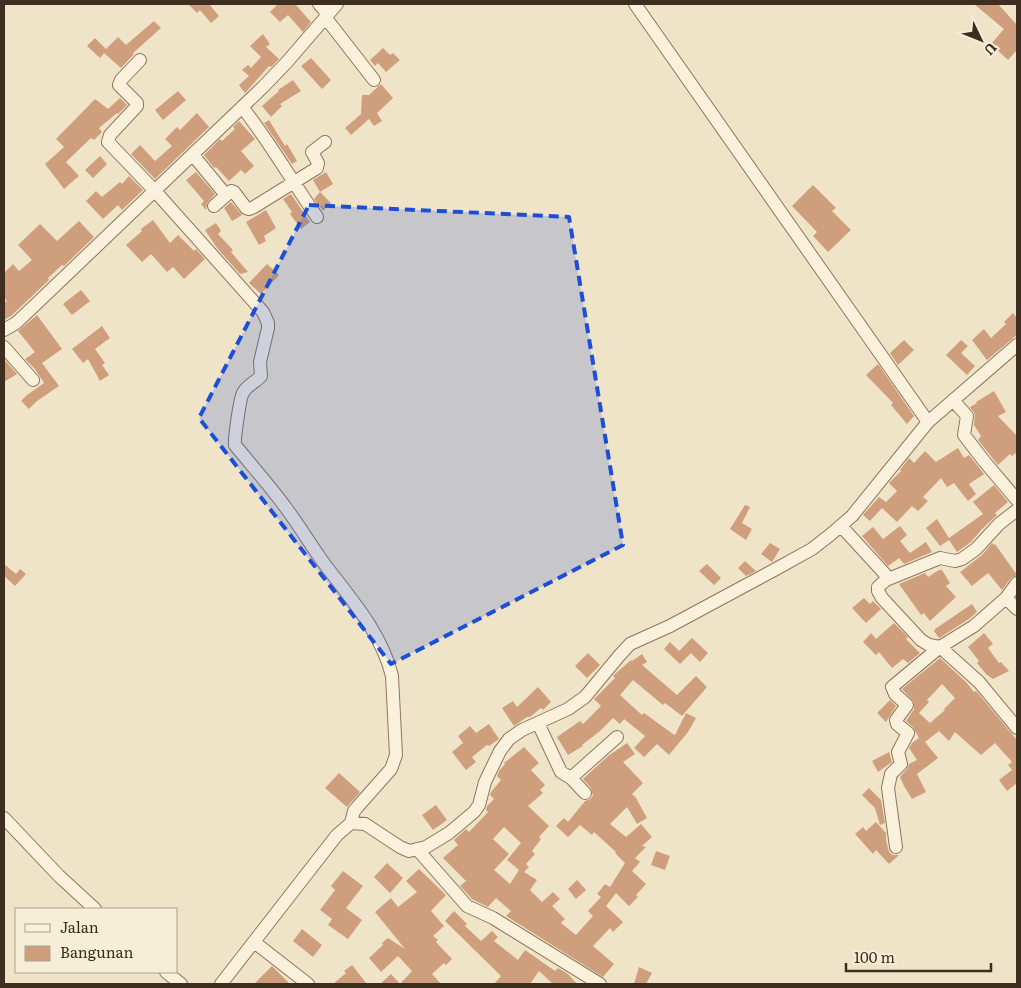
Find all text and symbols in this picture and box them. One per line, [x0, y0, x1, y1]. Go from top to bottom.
north arrow [956, 15, 1006, 65]
text: U [980, 39, 1002, 60]
legend [15, 908, 178, 973]
text: Jalan [60, 915, 99, 938]
text: Bangunan [60, 940, 134, 963]
scale bar [846, 940, 991, 972]
text: 100 m [854, 945, 895, 968]

